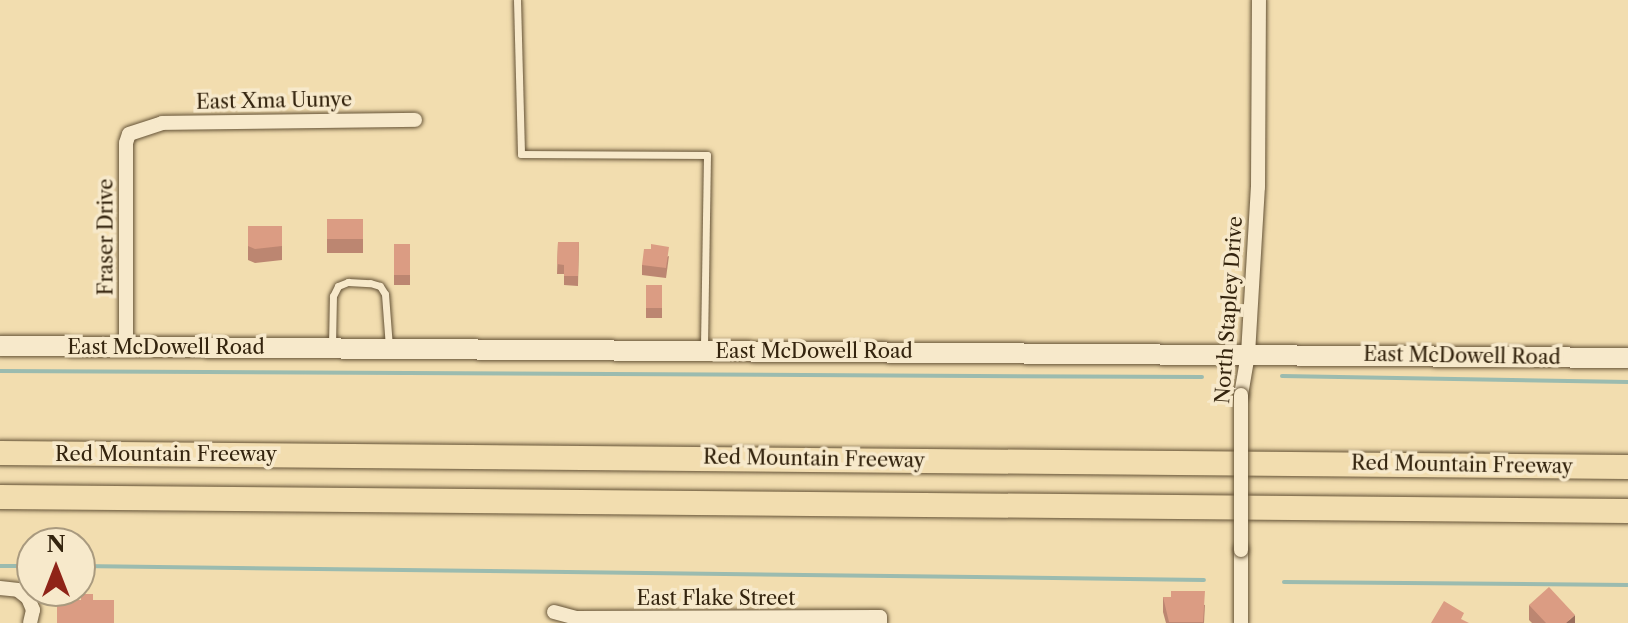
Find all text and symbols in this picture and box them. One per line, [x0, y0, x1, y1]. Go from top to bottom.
street label: East Xma Uunye [195, 88, 353, 114]
street label: Fraser Drive [94, 178, 118, 296]
street label: North Stapley Drive [1210, 215, 1248, 405]
street label: East McDowell Road [67, 335, 265, 359]
street label: East McDowell Road [715, 339, 913, 363]
street label: East McDowell Road [1363, 342, 1561, 370]
street label: Red Mountain Freeway [55, 442, 277, 466]
street label: Red Mountain Freeway [703, 445, 925, 473]
street label: Red Mountain Freeway [1351, 451, 1573, 479]
north arrow [16, 527, 96, 607]
text: N [46, 531, 66, 558]
street label: East Flake Street [637, 586, 795, 610]

